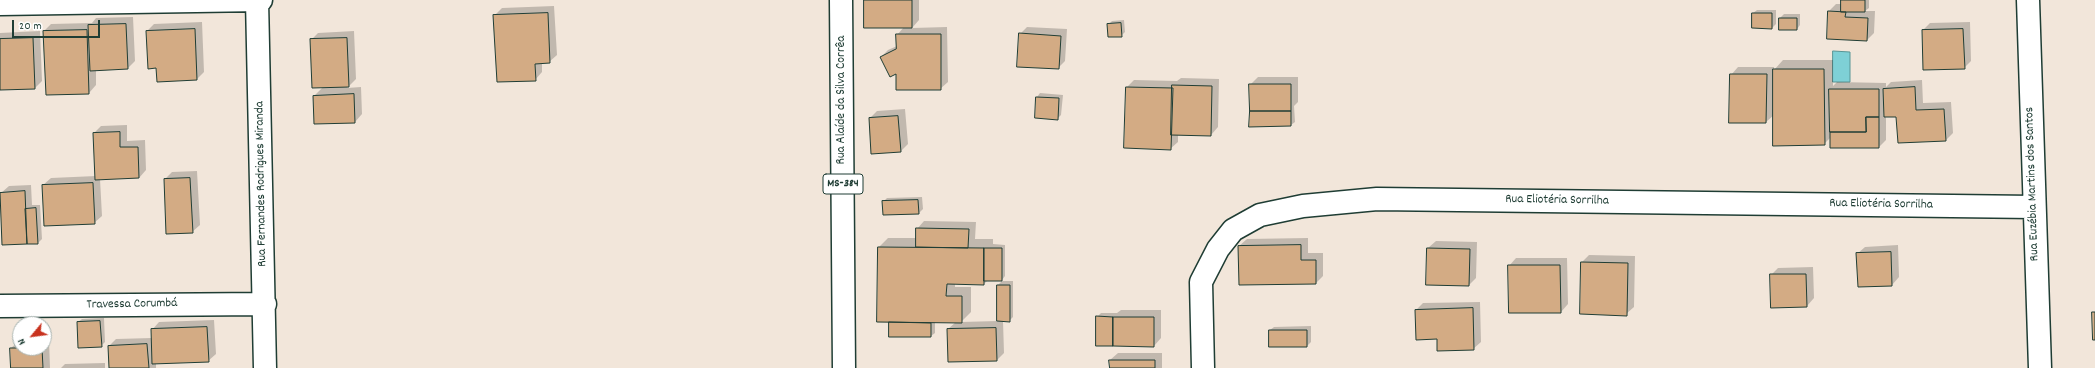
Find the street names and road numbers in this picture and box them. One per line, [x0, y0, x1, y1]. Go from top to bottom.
street label: Rua Alaíde da Silva Corrêa [834, 36, 850, 164]
street label: Rua Fernandes Rodrigues Miranda [253, 101, 271, 267]
street label: Rua Euzébia Martins dos Santos [2023, 107, 2043, 261]
road number: MS-384 [823, 174, 863, 194]
street label: Rua Eliotéria Sorrilha [1505, 192, 1609, 210]
street label: Rua Eliotéria Sorrilha [1829, 196, 1933, 214]
street label: Travessa Corumbá [86, 296, 178, 314]

